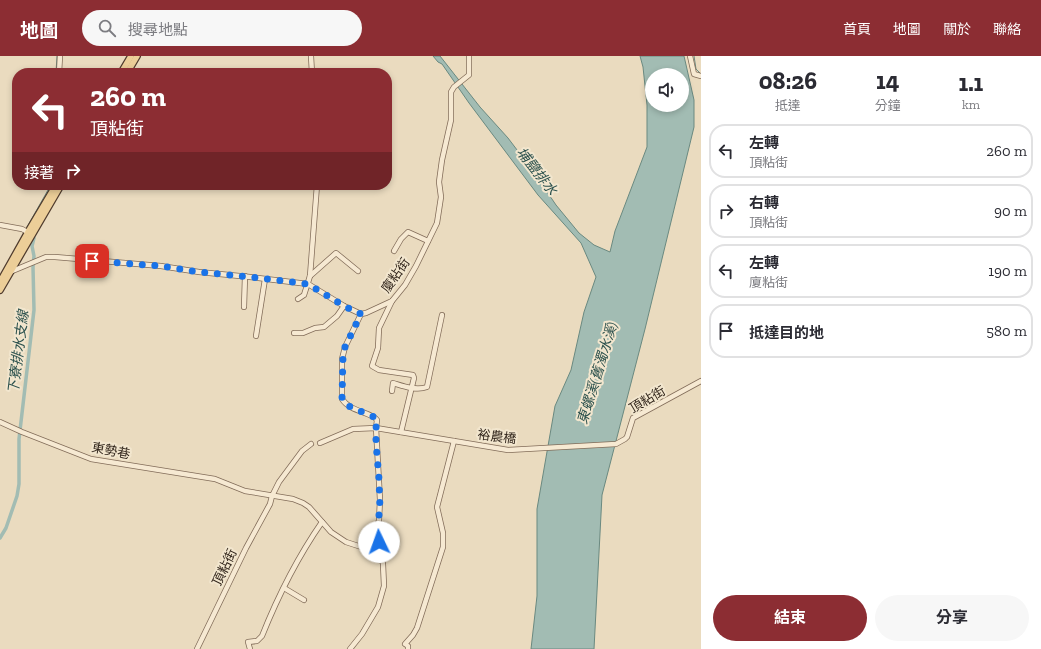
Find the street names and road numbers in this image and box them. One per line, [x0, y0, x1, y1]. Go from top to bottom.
street label: 廈粘街 [378, 255, 413, 296]
street label: 頂粘街 [627, 383, 668, 416]
street label: 裕農橋 [477, 427, 517, 446]
street label: 東勢巷 [90, 439, 131, 462]
street label: 頂粘街 [209, 546, 240, 588]

